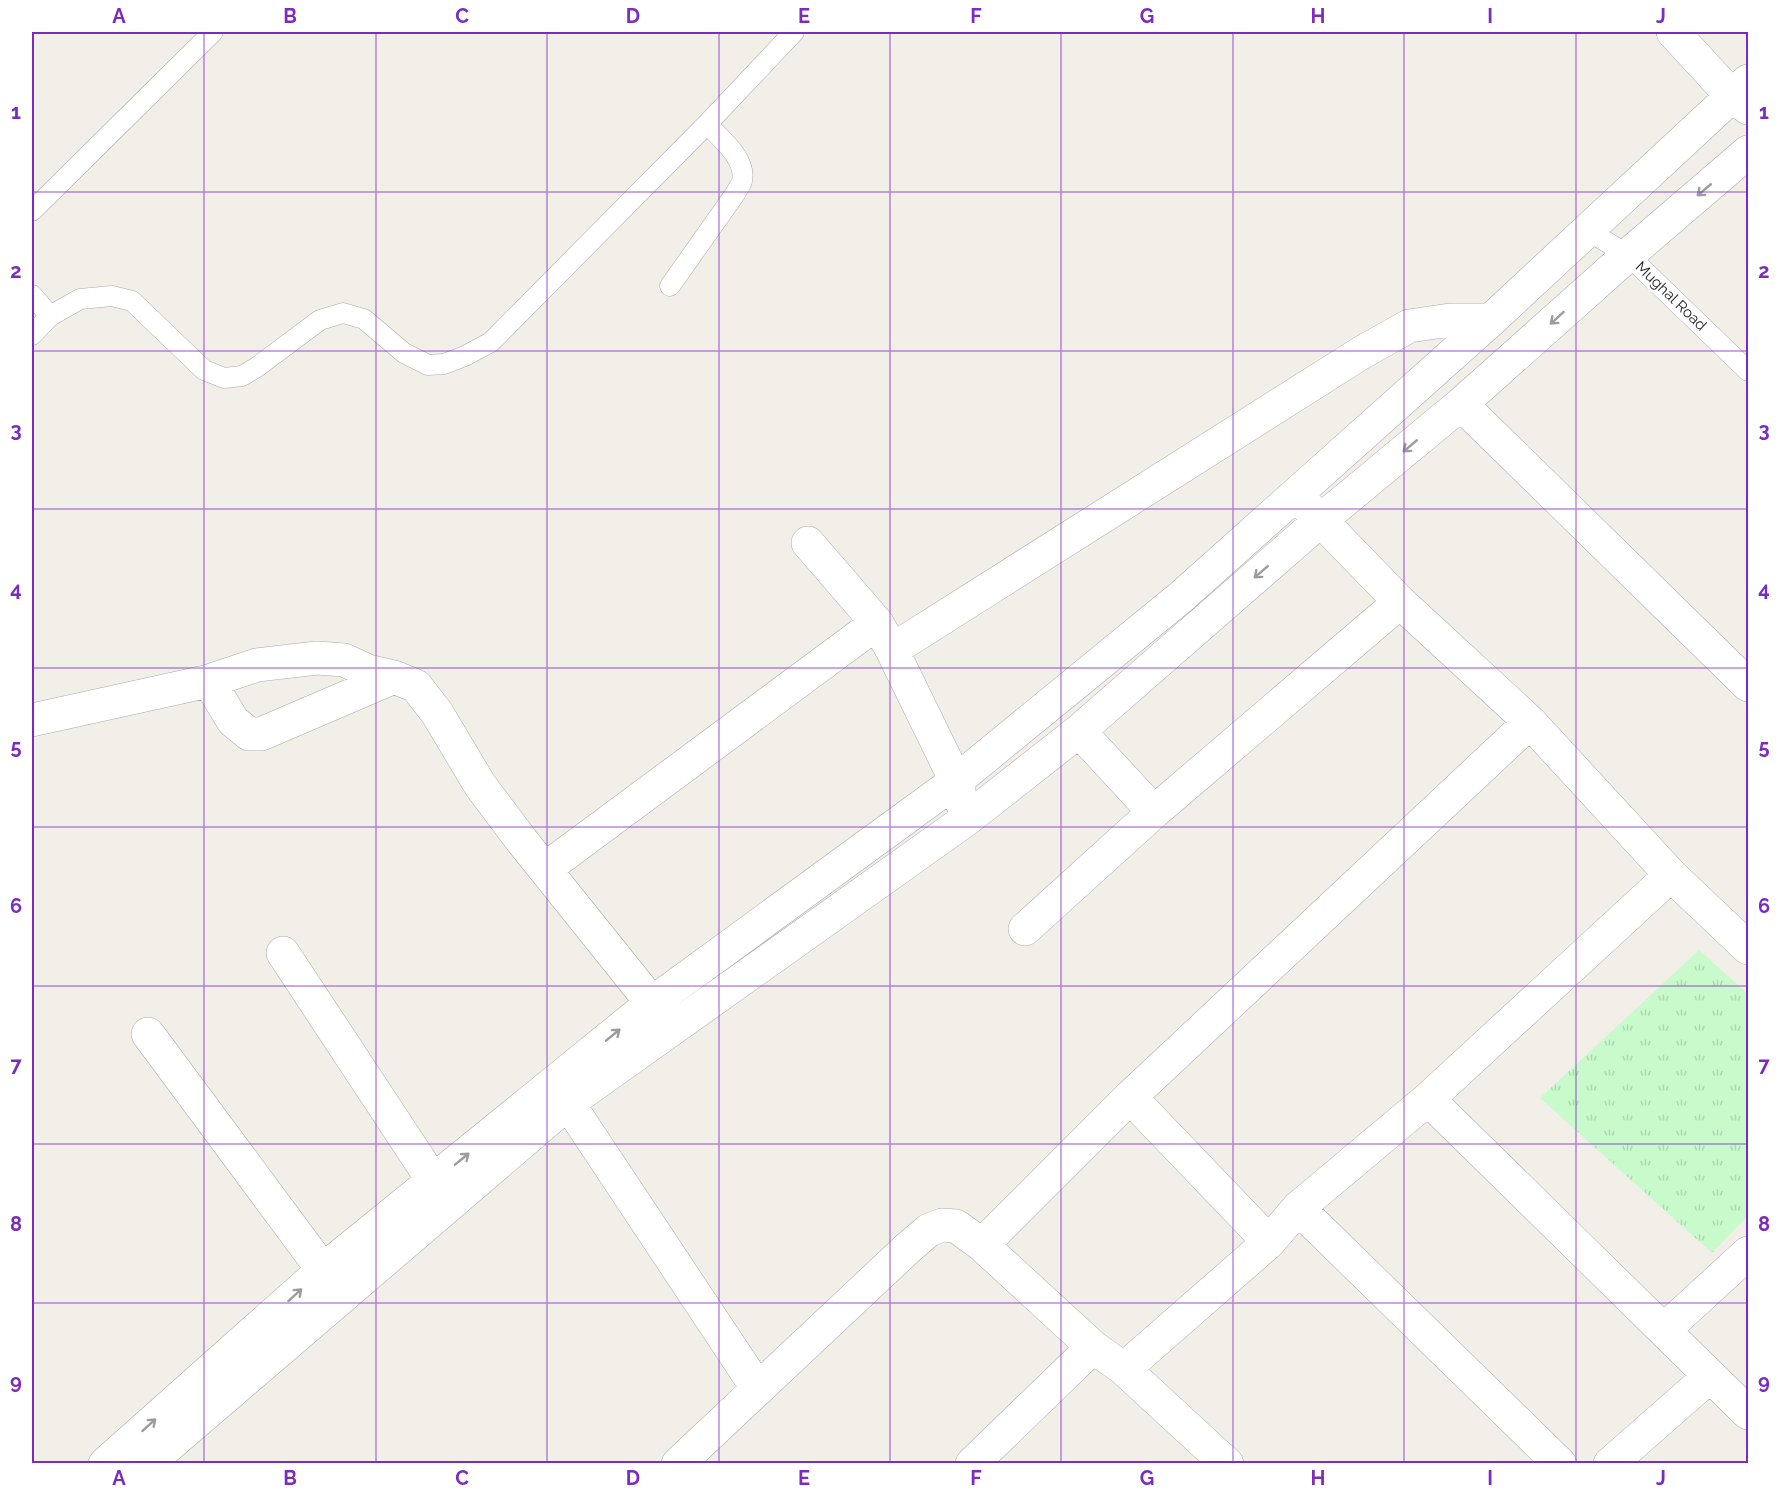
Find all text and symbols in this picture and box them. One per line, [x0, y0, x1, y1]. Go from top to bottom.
text: A [112, 4, 126, 28]
text: B [283, 4, 297, 28]
text: C [455, 4, 469, 28]
text: D [626, 4, 640, 28]
text: E [798, 4, 810, 28]
text: F [970, 4, 982, 28]
text: G [1140, 4, 1154, 28]
text: H [1311, 4, 1325, 28]
text: I [1487, 4, 1493, 28]
text: J [1656, 4, 1666, 28]
text: 1 [11, 100, 21, 124]
text: 1 [1759, 100, 1769, 124]
one-way arrow [1696, 184, 1712, 197]
street label: Mughal Road [1632, 258, 1710, 334]
text: 2 [10, 259, 22, 283]
text: 2 [1758, 259, 1770, 283]
one-way arrow [1550, 311, 1565, 325]
text: 3 [10, 418, 22, 442]
text: 3 [1758, 418, 1770, 442]
one-way arrow [1402, 440, 1418, 453]
one-way arrow [1254, 565, 1269, 579]
text: 4 [10, 577, 22, 601]
text: 4 [1758, 577, 1770, 601]
text: 5 [10, 735, 22, 759]
text: 5 [1758, 735, 1770, 759]
text: 6 [10, 894, 22, 918]
text: 6 [1758, 894, 1770, 918]
one-way arrow [605, 1029, 621, 1042]
text: 7 [10, 1053, 22, 1077]
text: 7 [1758, 1053, 1770, 1077]
one-way arrow [454, 1152, 469, 1166]
text: 8 [10, 1212, 22, 1236]
text: 8 [1758, 1212, 1770, 1236]
one-way arrow [287, 1288, 302, 1302]
text: 9 [10, 1370, 22, 1394]
text: 9 [1758, 1370, 1770, 1394]
one-way arrow [141, 1418, 156, 1432]
text: A [112, 1466, 126, 1490]
text: B [283, 1466, 297, 1490]
text: C [455, 1466, 469, 1490]
text: D [626, 1466, 640, 1490]
text: E [798, 1466, 810, 1490]
text: F [970, 1466, 982, 1490]
text: G [1140, 1466, 1154, 1490]
text: H [1311, 1466, 1325, 1490]
text: I [1487, 1466, 1493, 1490]
text: J [1656, 1466, 1666, 1490]

